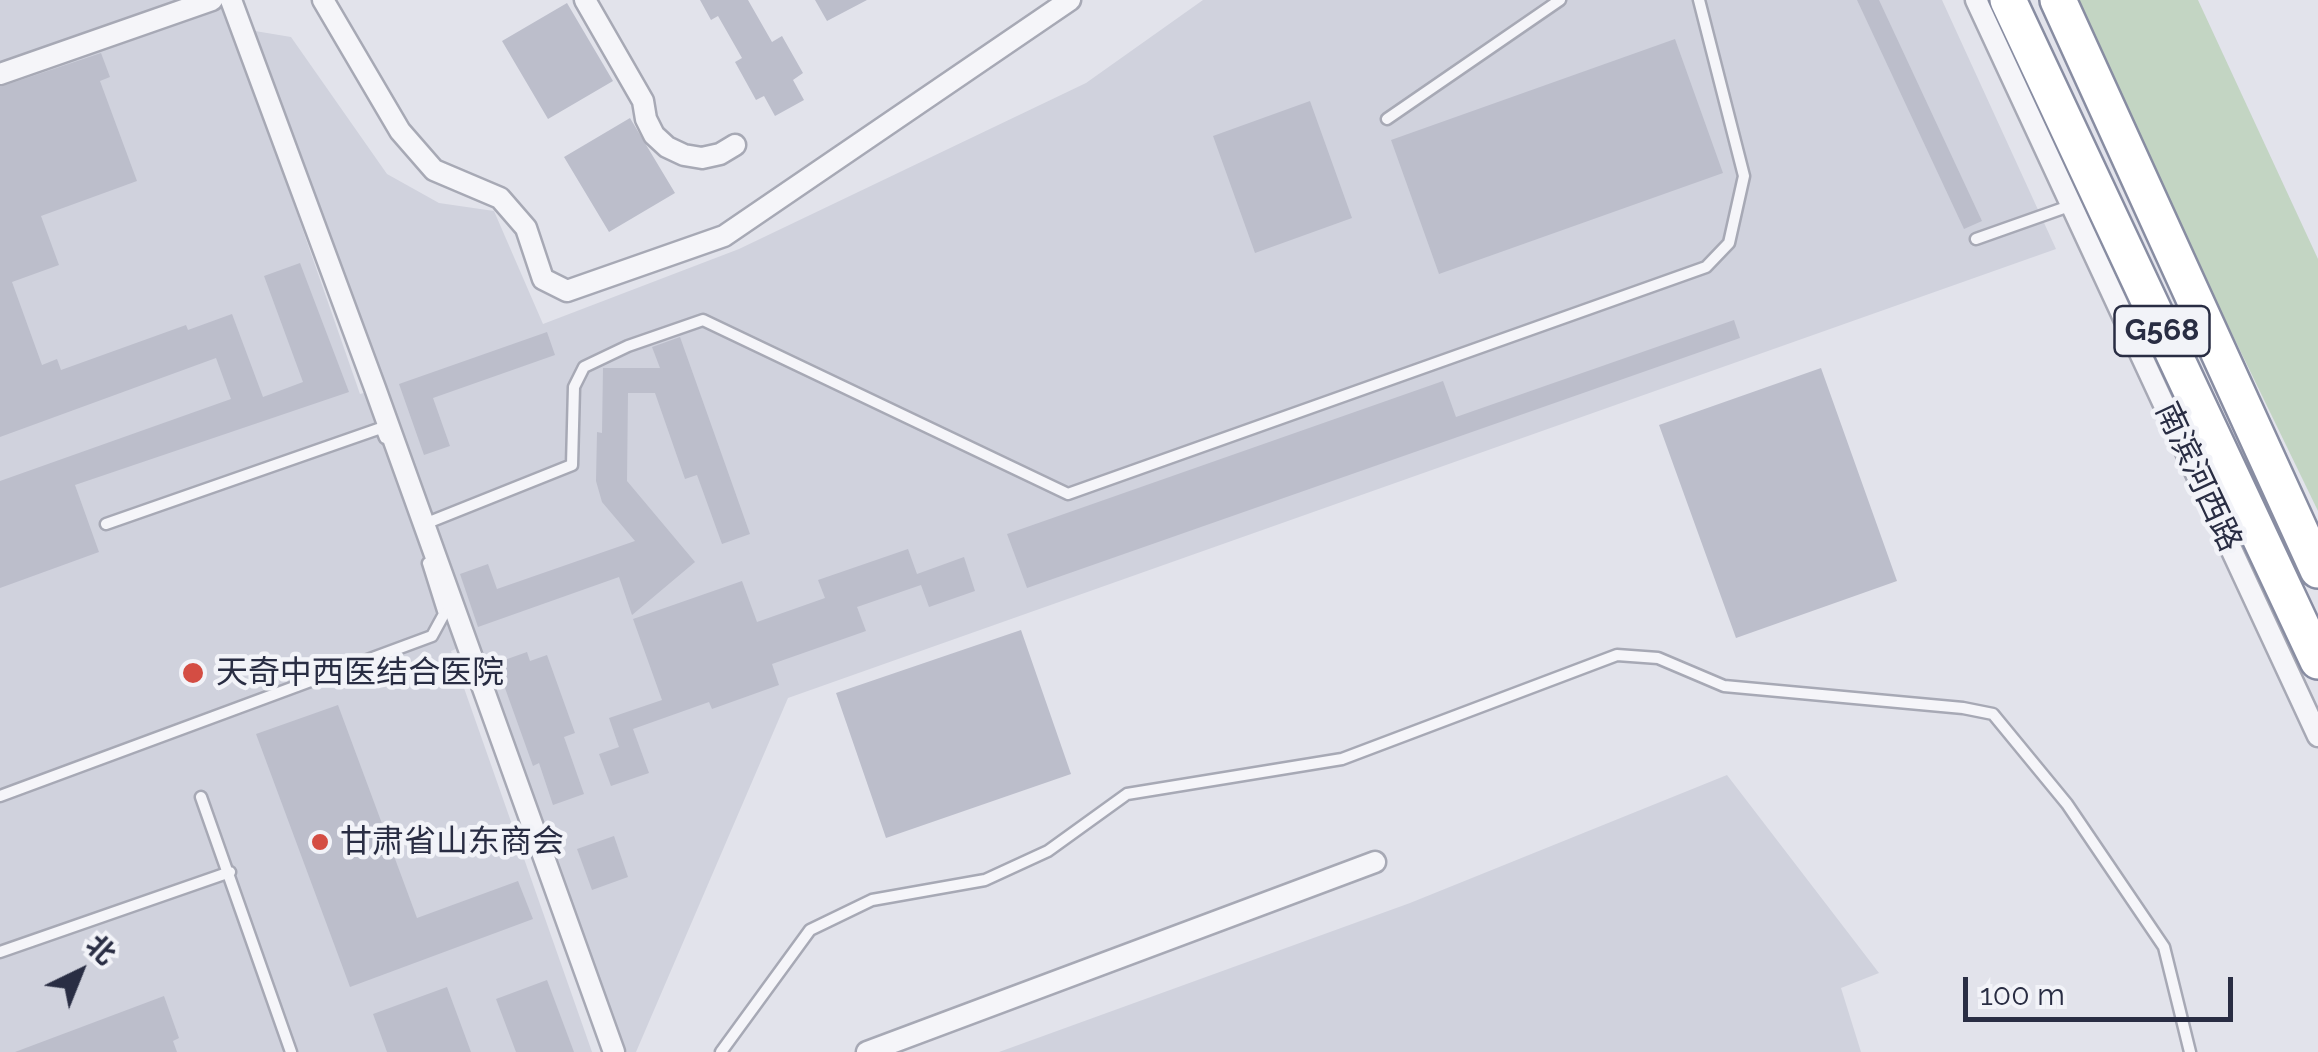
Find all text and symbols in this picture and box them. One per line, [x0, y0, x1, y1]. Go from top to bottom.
road number: G568 [2114, 306, 2210, 356]
street label: 南滨河西路 [2147, 396, 2249, 558]
place label: 天奇中西医结合医院 [216, 654, 504, 692]
marker: 天奇中西医结合医院 [180, 660, 206, 686]
place label: 甘肃省山东商会 [340, 823, 564, 861]
marker: 甘肃省山东商会 [309, 831, 331, 853]
north arrow [30, 922, 130, 1022]
text: 北 [79, 928, 122, 971]
scale bar [1968, 957, 2238, 1019]
text: 100 m [1980, 977, 2065, 1012]

